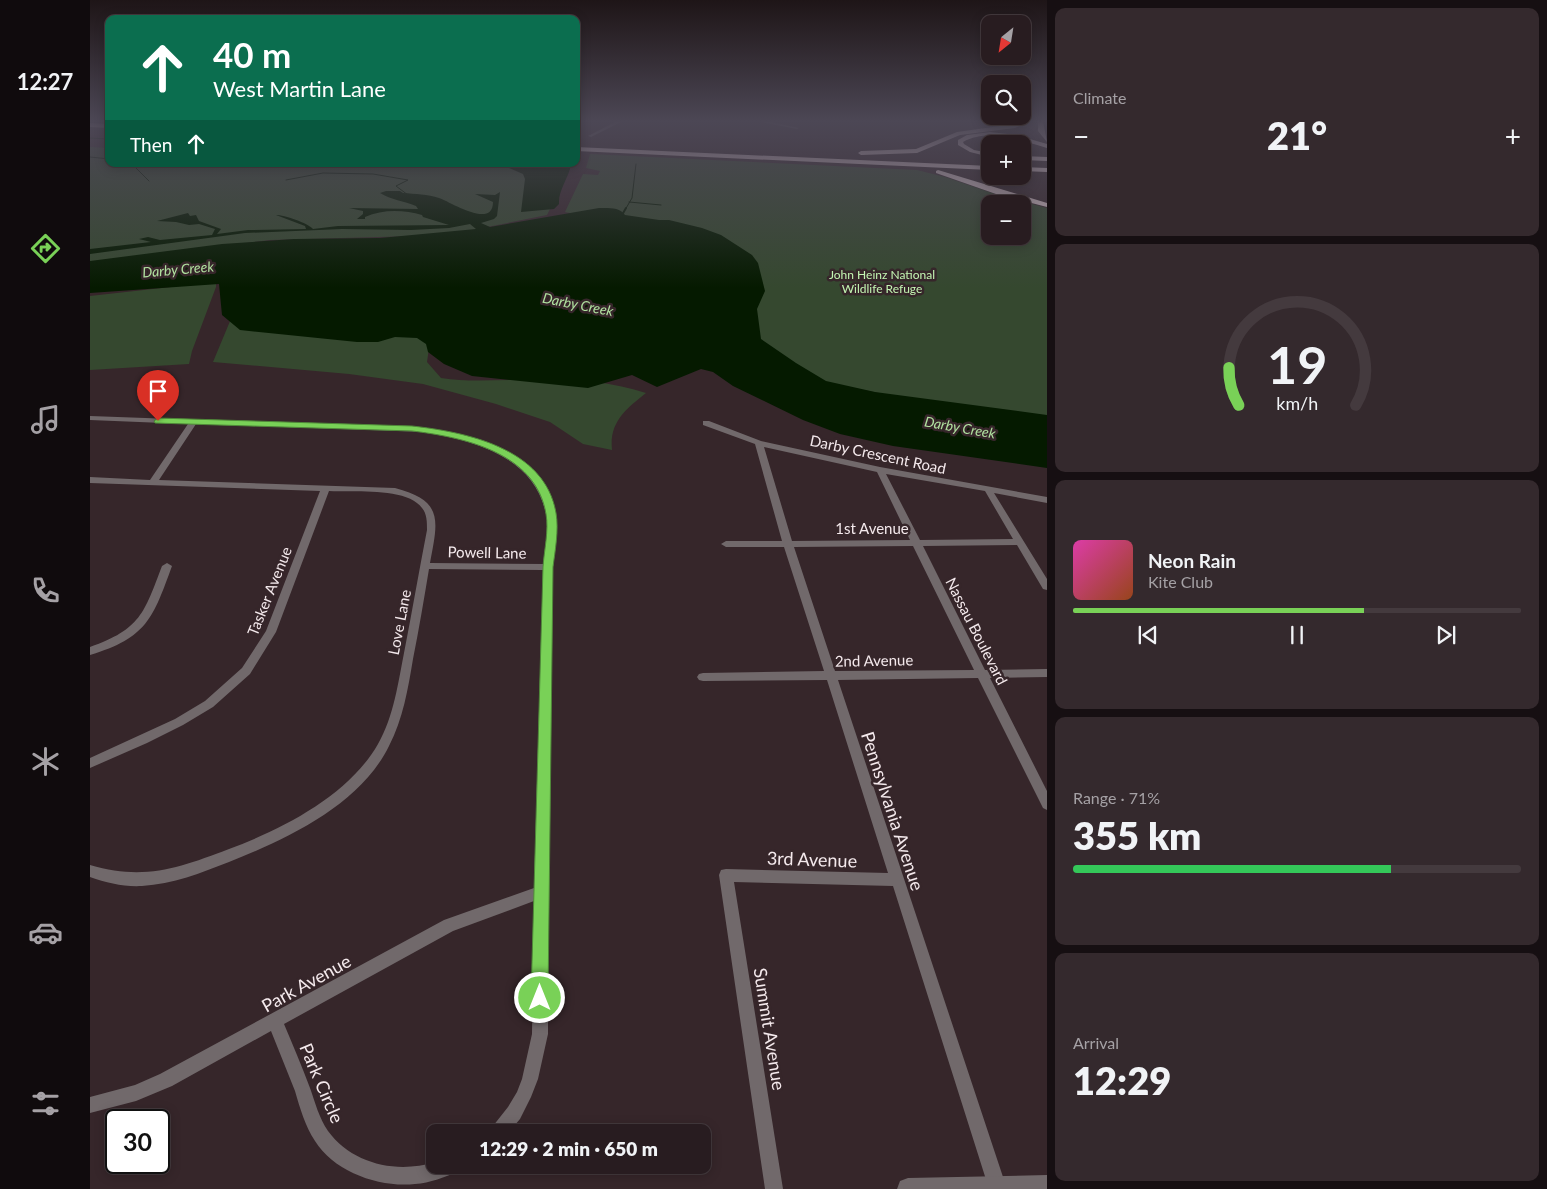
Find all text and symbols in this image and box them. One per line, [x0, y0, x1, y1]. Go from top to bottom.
north arrow [981, 15, 1031, 65]
map controls [981, 15, 1031, 245]
text: 40 m [213, 33, 291, 75]
icon: ahead [130, 35, 195, 100]
text: 12:27 [17, 68, 73, 95]
text: West Martin Lane [213, 75, 386, 102]
button: search [981, 75, 1031, 125]
text: Climate [1073, 88, 1126, 107]
text: 21° [1267, 112, 1327, 158]
text: − [1073, 119, 1089, 153]
text: + [1505, 119, 1521, 153]
icon: ahead [182, 130, 210, 158]
text: Then [130, 133, 172, 156]
button: + [981, 135, 1031, 185]
button: − [981, 195, 1031, 245]
icon: directions [28, 231, 63, 266]
water label: Darby Creek [141, 257, 215, 281]
park label: John Heinz National Wildlife Refuge [829, 267, 935, 296]
water label: Darby Creek [541, 289, 615, 319]
text: 19 [1267, 333, 1327, 395]
pin [137, 370, 179, 421]
icon: arrive [144, 377, 172, 405]
text: km/h [1276, 392, 1318, 414]
icon: music [28, 402, 63, 437]
water label: Darby Creek [923, 412, 997, 442]
street label: Darby Crescent Road [808, 431, 948, 477]
street label: 1st Avenue [835, 519, 909, 537]
street label: Powell Lane [447, 542, 527, 562]
street label: Tasker Avenue [243, 544, 295, 638]
text: Neon Rain [1148, 549, 1236, 572]
text: Kite Club [1148, 572, 1213, 591]
icon: phone [28, 573, 63, 608]
street label: Nassau Boulevard [942, 574, 1012, 688]
street label: Love Lane [384, 588, 414, 656]
icon: previous [1134, 621, 1162, 649]
icon: pause [1283, 621, 1311, 649]
icon: next [1432, 621, 1460, 649]
street label: 2nd Avenue [835, 650, 913, 670]
street label: Pennsylvania Avenue [857, 729, 929, 893]
icon: climate [28, 744, 63, 779]
text: Range · 71% [1073, 788, 1160, 807]
text: 355 km [1073, 812, 1201, 858]
street label: 3rd Avenue [766, 846, 858, 872]
icon: car [28, 915, 63, 950]
street label: Park Avenue [257, 949, 355, 1017]
street label: Summit Avenue [749, 966, 791, 1092]
position arrow [513, 971, 565, 1023]
text: Arrival [1073, 1033, 1119, 1052]
street label: Park Circle [295, 1040, 349, 1126]
text: 12:29 [1073, 1057, 1171, 1103]
icon: filters [28, 1086, 63, 1121]
speed limit sign: 30 [105, 1109, 170, 1174]
text: 12:29 · 2 min · 650 m [479, 1137, 658, 1160]

